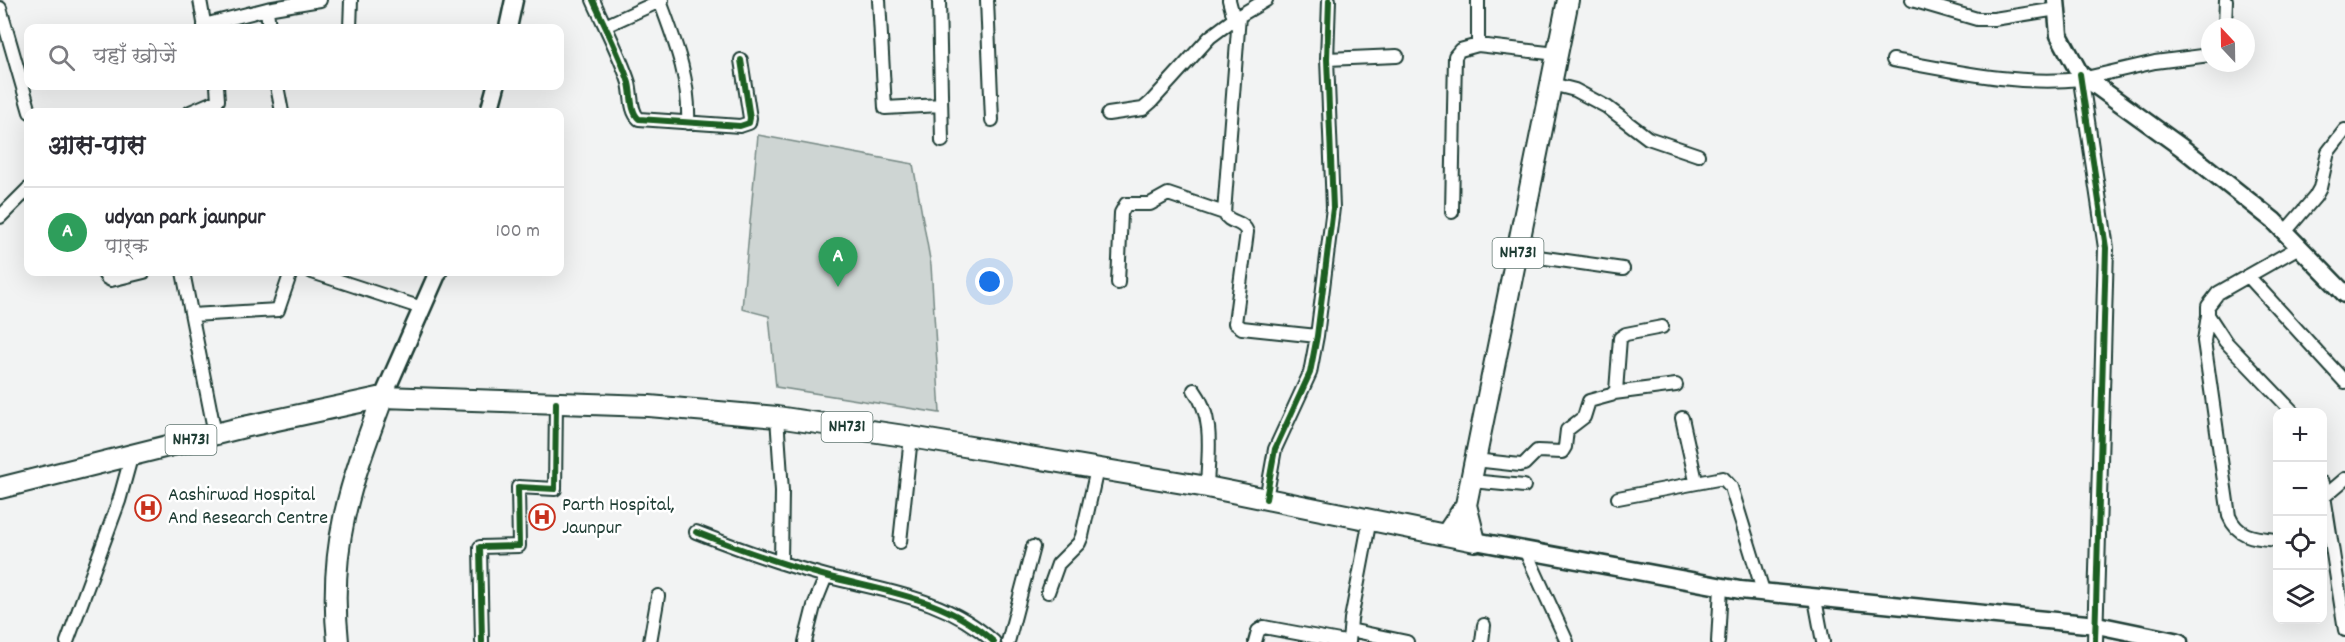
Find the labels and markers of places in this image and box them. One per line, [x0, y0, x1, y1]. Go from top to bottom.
pin: A [818, 238, 858, 287]
place label: Aashirwad Hospital And Research Centre [168, 482, 328, 533]
place label: Parth Hospital, Jaunpur [562, 492, 675, 543]
hospital icon: Aashirwad Hospital And Research Centre [133, 493, 163, 523]
hospital icon: Parth Hospital, Jaunpur [527, 502, 557, 532]

